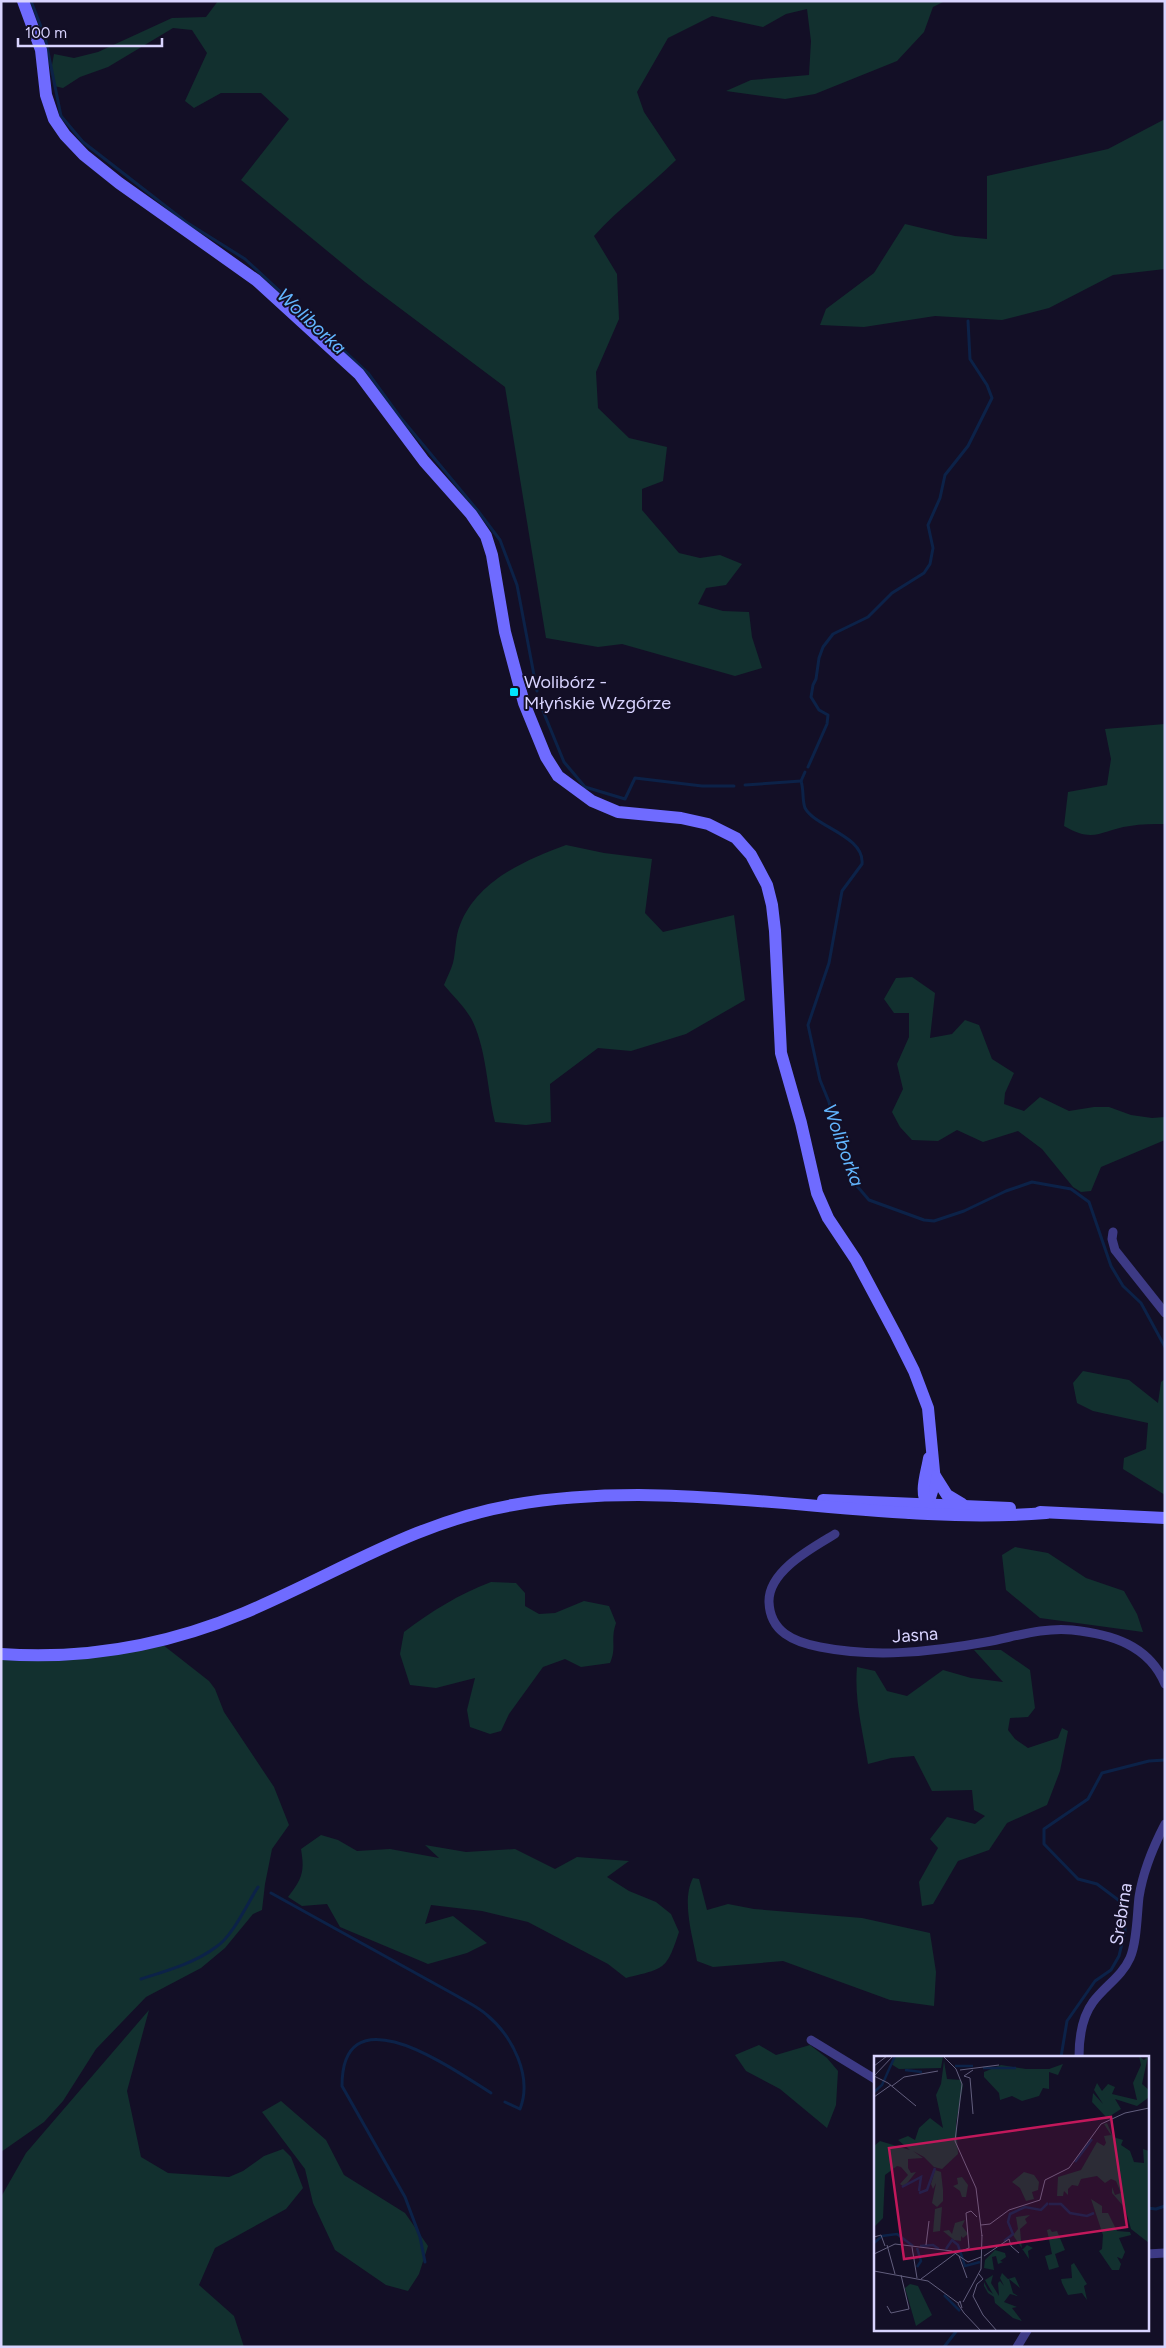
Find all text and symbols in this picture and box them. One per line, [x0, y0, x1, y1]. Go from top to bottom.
scale bar [18, 15, 161, 47]
text: 100 m [25, 24, 67, 42]
water label: Woliborka [272, 284, 351, 359]
place label: Wolibórz - Młyńskie Wzgórze [524, 671, 671, 714]
marker: Wolibórz - Młyńskie Wzgórze [508, 686, 520, 698]
water label: Woliborka [818, 1101, 869, 1190]
street label: Jasna [891, 1622, 939, 1648]
street label: Srebrna [1105, 1881, 1137, 1947]
inset map [874, 2056, 1148, 2330]

